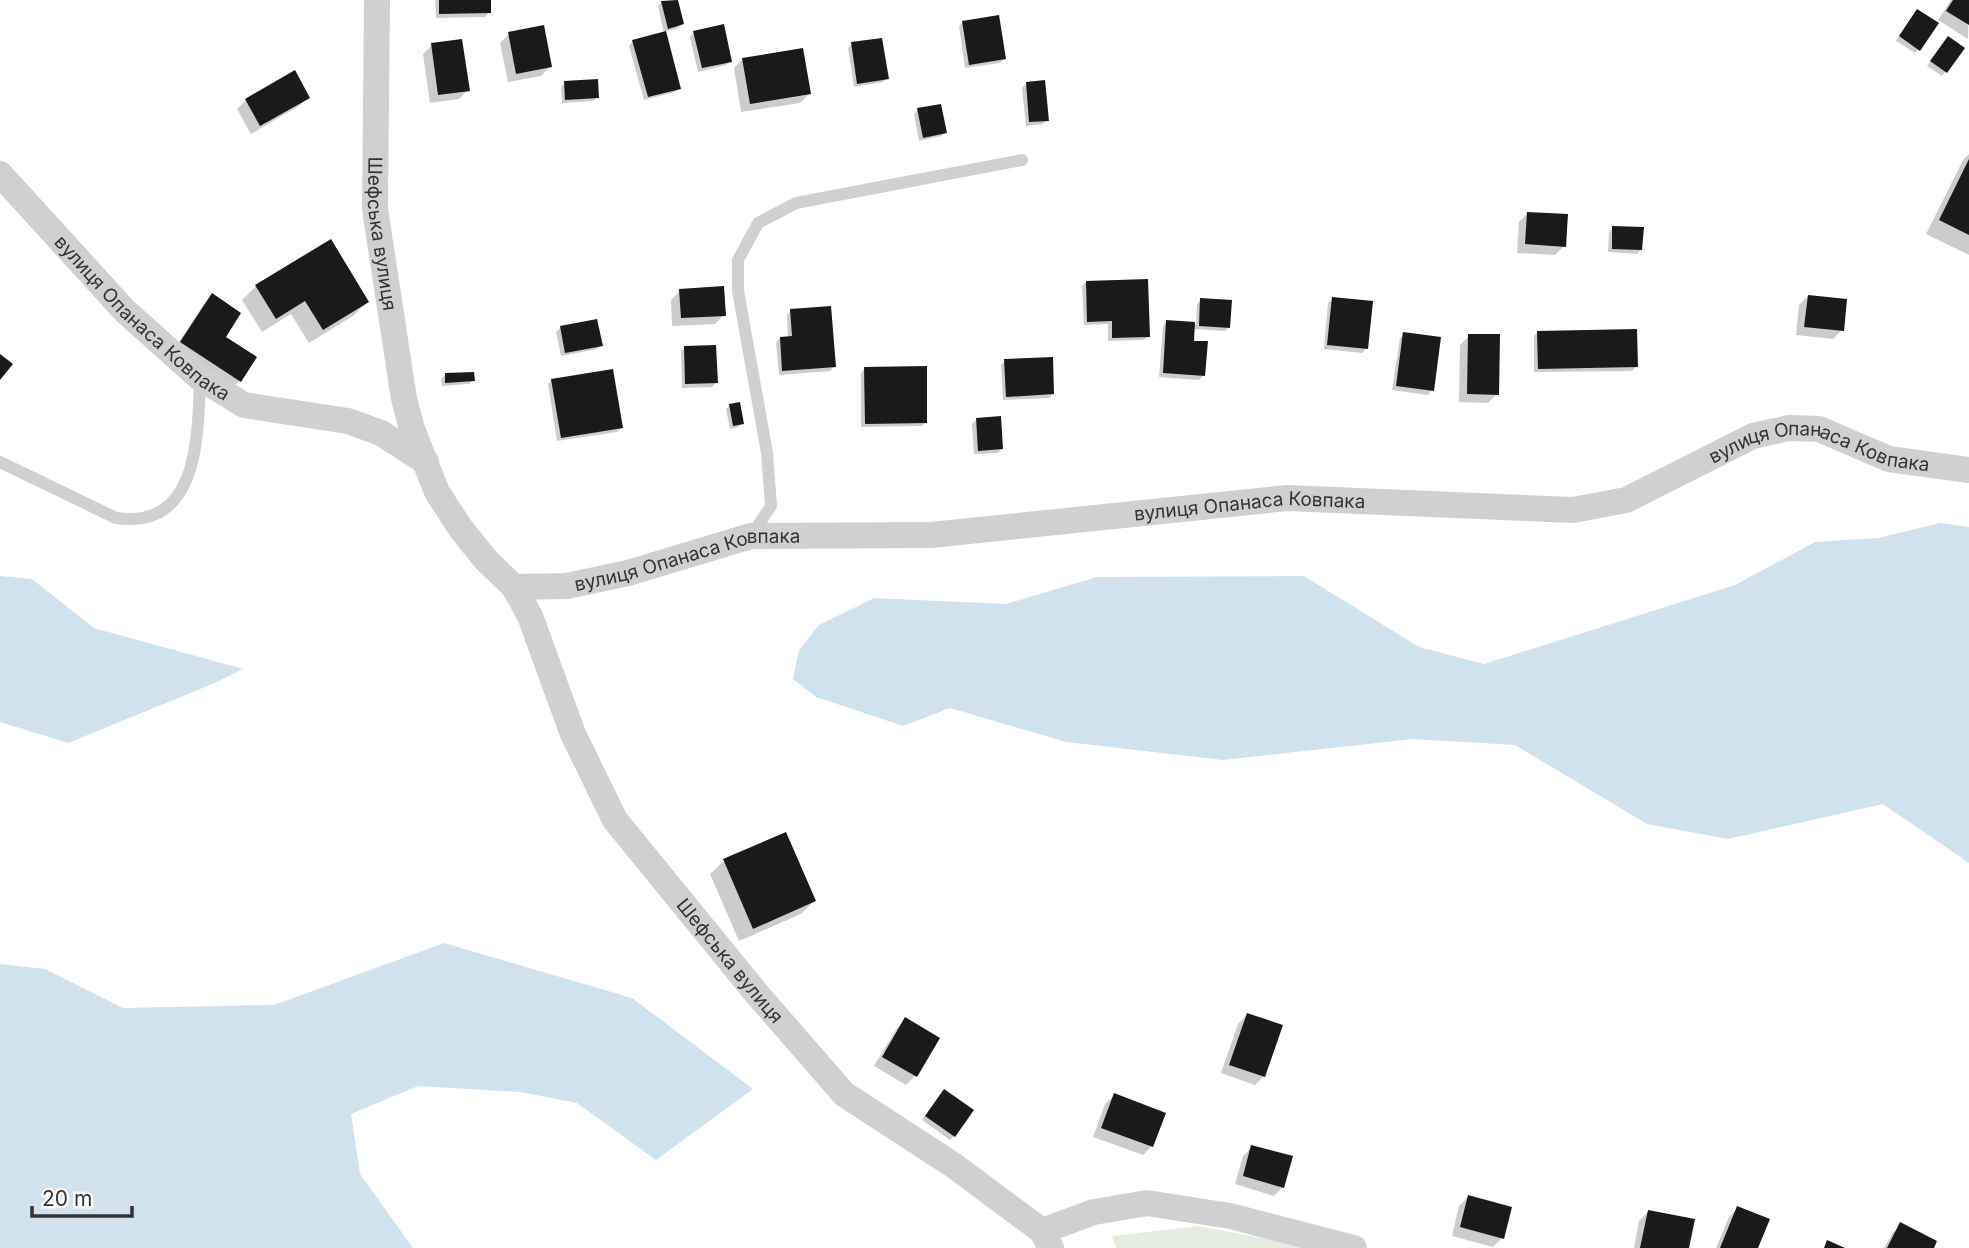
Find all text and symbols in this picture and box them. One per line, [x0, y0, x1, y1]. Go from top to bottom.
street label: Шефська вулиця [363, 156, 401, 312]
street label: вулиця Опанаса Ковпака [50, 231, 234, 406]
text: вулиця Опанаса Ковпака [1705, 417, 1931, 476]
street label: вулиця Опанаса Ковпака [1704, 451, 1936, 477]
street label: вулиця Опанаса Ковпака [1133, 487, 1366, 526]
street label: вулиця Опанаса Ковпака [572, 525, 800, 596]
street label: Шефська вулиця [672, 894, 788, 1028]
scale bar [32, 1174, 131, 1218]
text: 20 m [42, 1186, 92, 1211]

